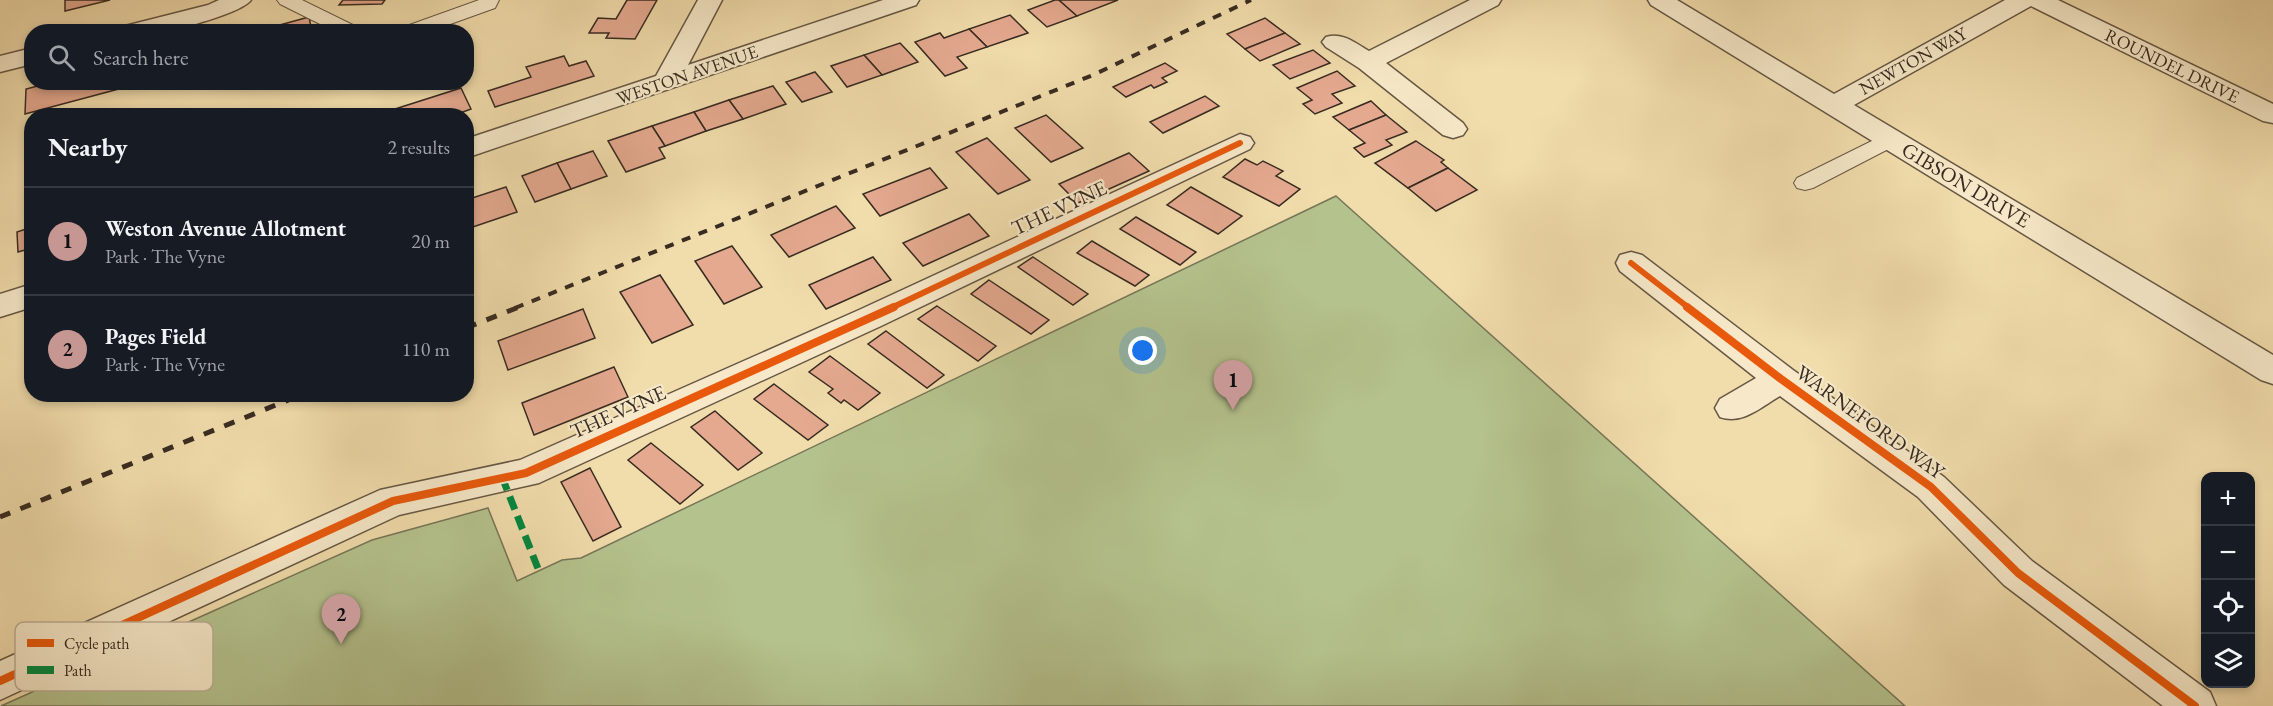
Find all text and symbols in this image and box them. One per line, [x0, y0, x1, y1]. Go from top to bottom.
street label: NEWTON WAY [1855, 21, 1972, 100]
street label: ROUNDEL DRIVE [2101, 23, 2243, 108]
search box [24, 24, 474, 90]
street label: WESTON AVENUE [613, 40, 761, 110]
icon: search [45, 41, 78, 74]
text: Search here [93, 43, 188, 72]
text: Nearby [48, 130, 128, 164]
text: 2 results [387, 134, 450, 160]
street label: GIBSON DRIVE [1897, 136, 2036, 234]
street label: THE VYNE [1007, 174, 1111, 241]
text: Weston Avenue Allotment [105, 214, 346, 243]
text: 1 [62, 228, 73, 254]
text: 20 m [411, 228, 450, 254]
text: Park · The Vyne [105, 243, 225, 269]
text: Pages Field [105, 322, 206, 351]
text: 2 [62, 336, 73, 362]
text: 110 m [402, 336, 450, 362]
your location [1128, 336, 1157, 365]
text: Park · The Vyne [105, 351, 225, 377]
street label: WARNEFORD WAY [1790, 358, 1952, 486]
pin: 1 [1214, 360, 1252, 410]
street label: THE VYNE [566, 378, 670, 445]
map controls [2201, 472, 2255, 688]
button: + [2201, 472, 2255, 526]
button: − [2201, 526, 2255, 580]
button: locate [2201, 580, 2255, 634]
pin: 2 [322, 594, 360, 644]
legend [15, 622, 213, 691]
text: Cycle path [64, 633, 129, 654]
button: layers [2201, 634, 2255, 688]
text: Path [64, 660, 92, 681]

